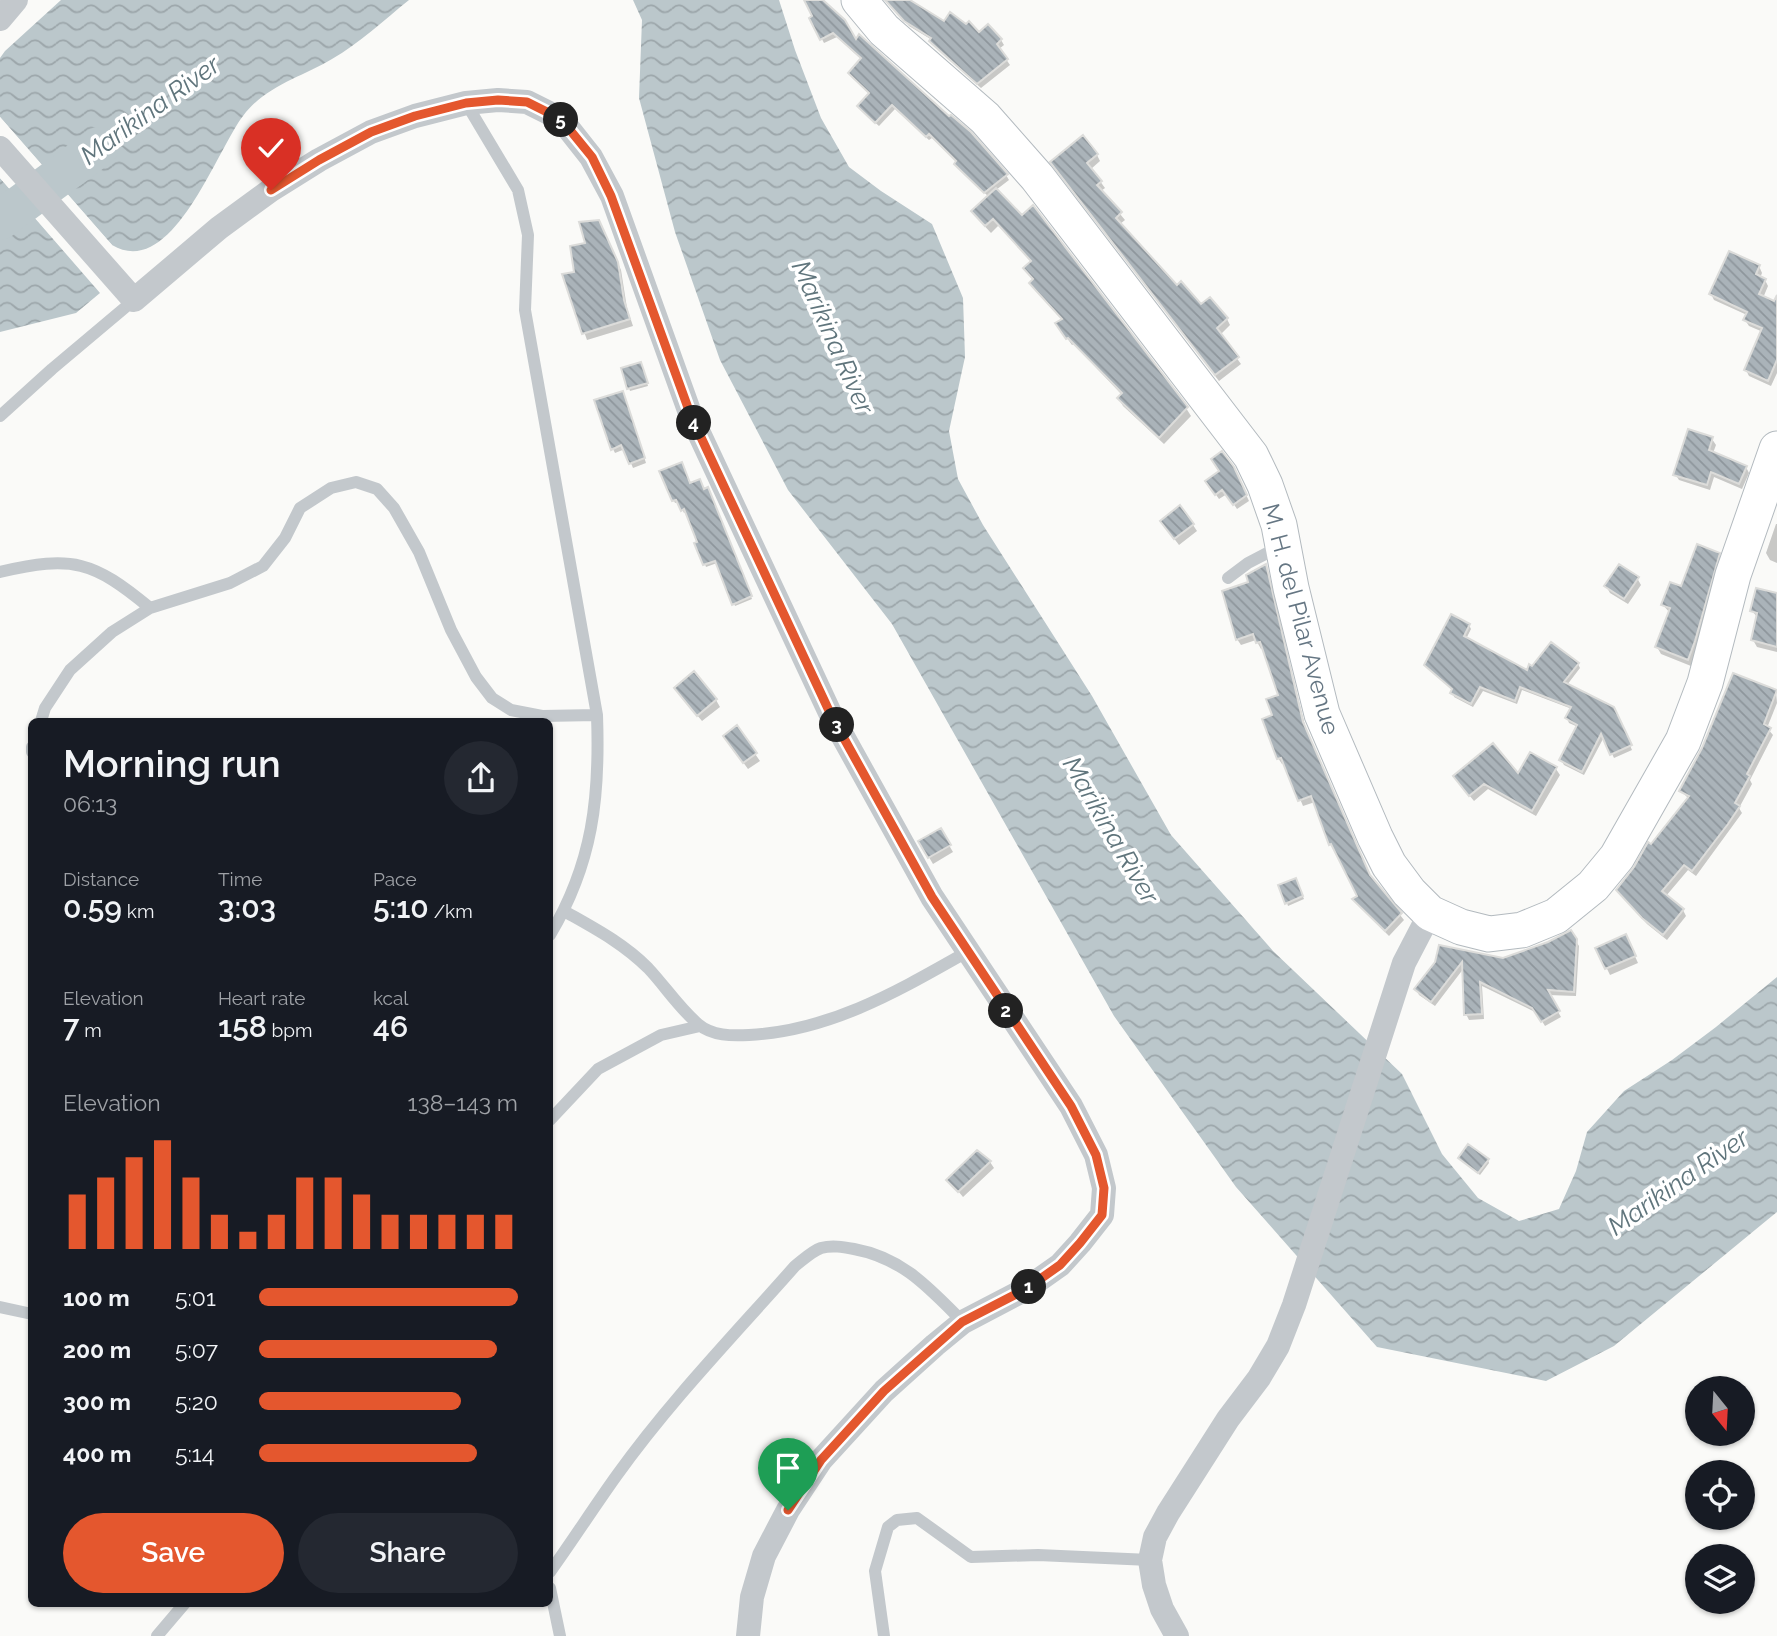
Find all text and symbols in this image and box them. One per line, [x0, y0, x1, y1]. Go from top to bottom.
water label: Marikina River [75, 49, 226, 171]
pin: 5 [544, 102, 578, 138]
text: 5 [555, 108, 566, 130]
pin [241, 118, 301, 190]
icon: check [252, 129, 290, 167]
water label: Marikina River [786, 256, 881, 419]
pin: 4 [676, 406, 712, 440]
text: 4 [688, 411, 699, 433]
street label: M. H. del Pilar Avenue [1256, 500, 1346, 738]
pin: 3 [820, 708, 854, 742]
text: 3 [831, 713, 842, 735]
text: Morning run [63, 741, 281, 786]
button: share [444, 741, 518, 815]
water label: Marikina River [1057, 751, 1166, 910]
text: 06:13 [63, 790, 117, 817]
text: Distance [63, 868, 139, 890]
text: Time [218, 868, 262, 890]
text: Pace [373, 868, 417, 890]
text: 0.59 [63, 890, 122, 925]
text: 3:03 [218, 890, 276, 925]
text: 5:10 [373, 890, 429, 925]
text: km [122, 900, 154, 922]
text: /km [429, 900, 473, 922]
text: Elevation [63, 987, 144, 1009]
text: Heart rate [218, 987, 306, 1009]
text: kcal [373, 987, 409, 1009]
pin: 2 [988, 993, 1024, 1028]
text: 2 [1000, 999, 1011, 1021]
text: 7 [63, 1009, 79, 1044]
text: 158 [218, 1009, 267, 1044]
text: 46 [373, 1009, 408, 1044]
text: m [79, 1019, 102, 1041]
text: bpm [267, 1019, 312, 1041]
text: Elevation [63, 1089, 161, 1116]
text: 138–143 m [408, 1089, 518, 1116]
water label: Marikina River [1602, 1122, 1755, 1242]
pin: 1 [1012, 1270, 1046, 1304]
text: 1 [1024, 1275, 1033, 1297]
text: 100 m [63, 1284, 130, 1311]
text: 5:01 [175, 1284, 216, 1311]
text: 200 m [63, 1336, 131, 1363]
text: 5:07 [175, 1336, 218, 1363]
north arrow [1685, 1376, 1755, 1446]
map controls [1685, 1376, 1755, 1614]
text: 300 m [63, 1388, 131, 1415]
text: 5:20 [175, 1388, 218, 1415]
pin [758, 1438, 818, 1510]
text: 400 m [63, 1440, 131, 1467]
text: 5:14 [175, 1440, 214, 1467]
icon: arrive [769, 1449, 807, 1487]
button: locate [1685, 1460, 1755, 1530]
button: Save [63, 1513, 284, 1593]
button: Share [298, 1513, 518, 1593]
button: layers [1685, 1544, 1755, 1614]

